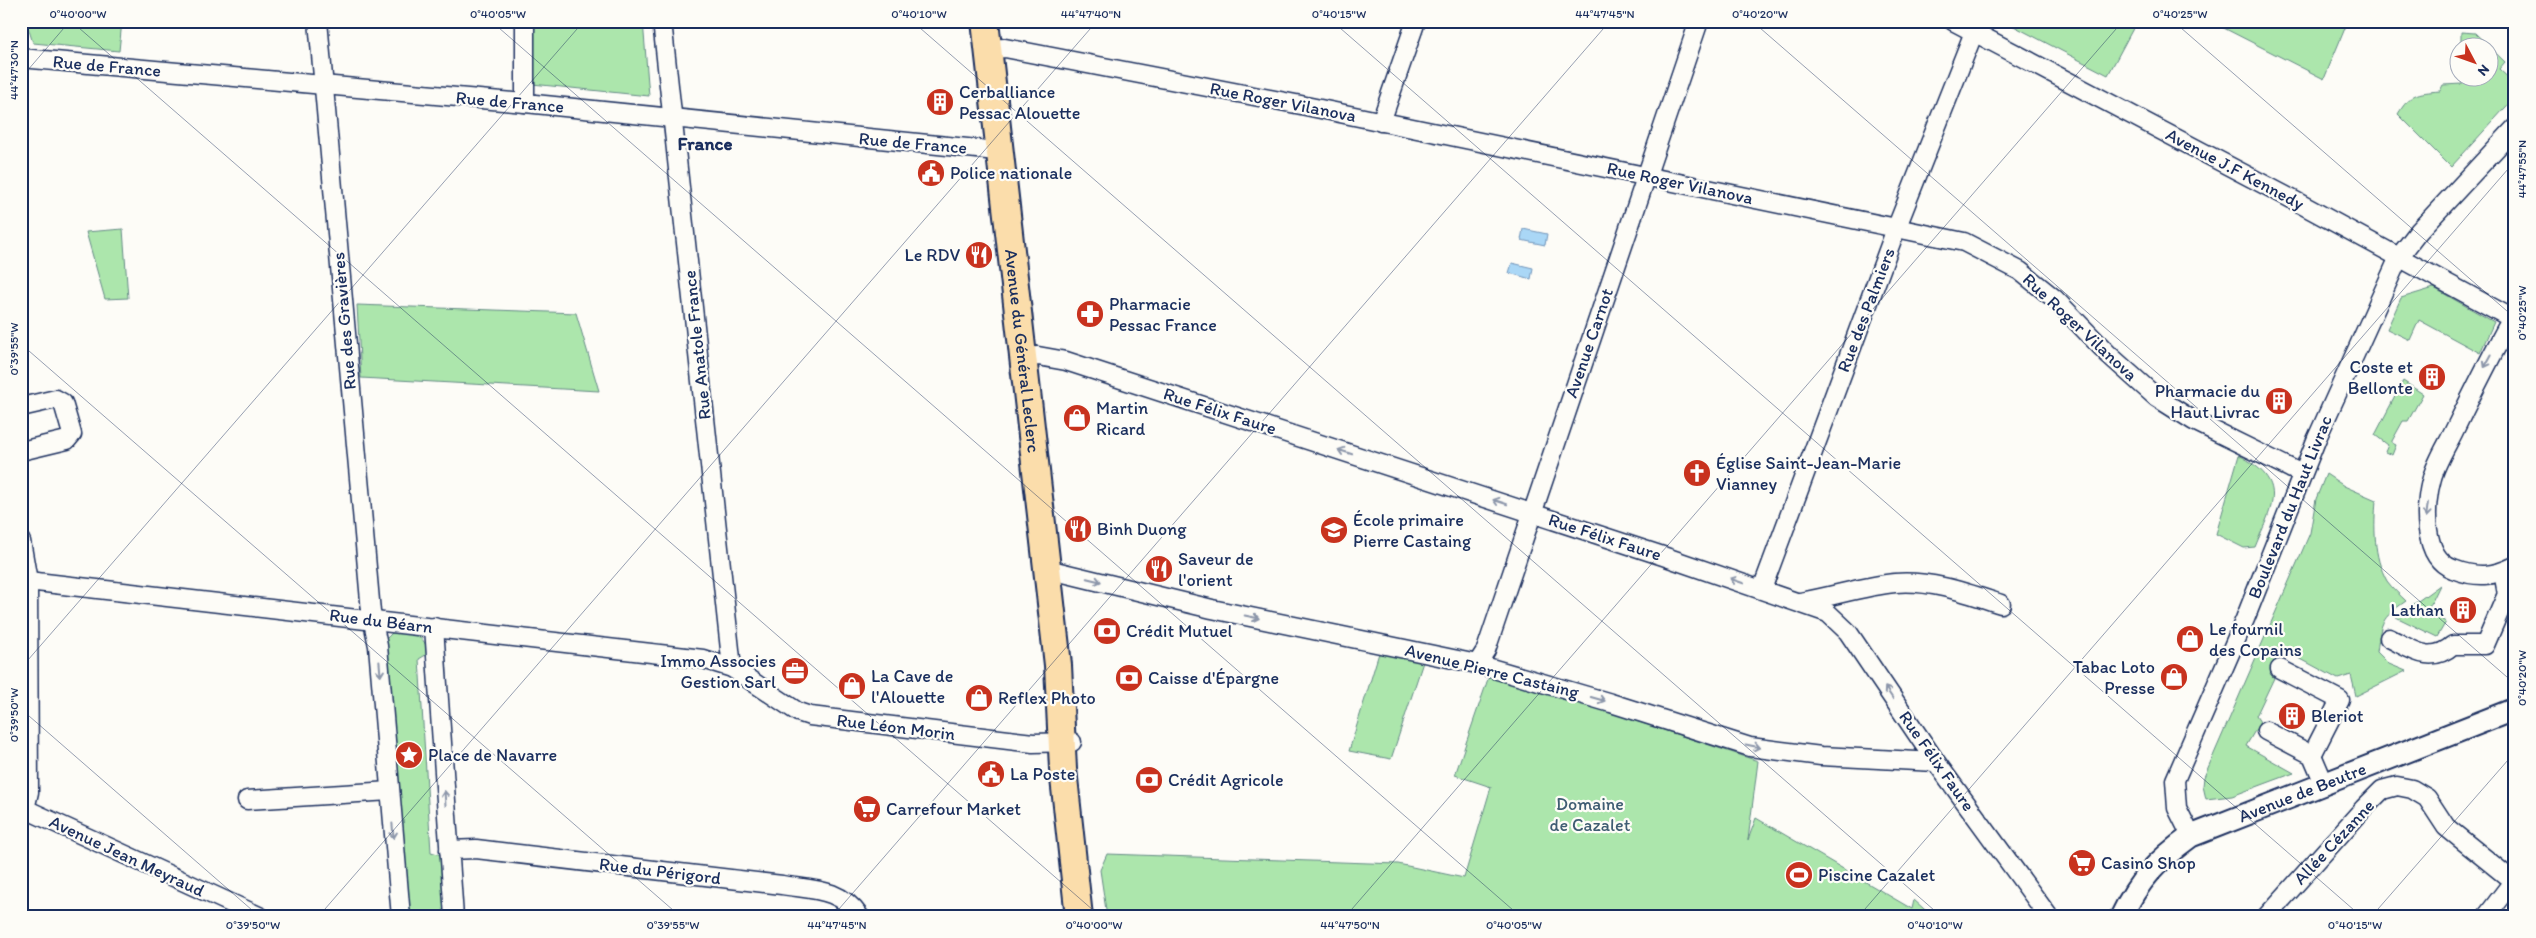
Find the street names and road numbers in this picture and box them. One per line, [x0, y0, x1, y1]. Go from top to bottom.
street label: Rue de France [52, 50, 162, 82]
street label: Rue Roger Vilanova [1208, 77, 1358, 127]
street label: Rue de France [455, 86, 565, 118]
street label: Avenue J.F Kennedy [2162, 123, 2308, 215]
street label: Rue de France [858, 127, 968, 159]
street label: Rue Roger Vilanova [1605, 157, 1755, 209]
street label: Rue des Palmiers [1832, 245, 1900, 375]
street label: Avenue du Général Leclerc [1000, 248, 1045, 454]
street label: Rue des Gravières [327, 251, 361, 391]
street label: Rue Roger Vilanova [2018, 268, 2142, 386]
street label: Rue Anatole France [678, 269, 716, 421]
street label: Avenue Carnot [1560, 285, 1618, 401]
street label: Rue Félix Faure [1161, 382, 1279, 440]
street label: Boulevard du Haut Livrac [2243, 412, 2337, 602]
street label: Rue Félix Faure [1546, 508, 1664, 566]
street label: Rue du Béarn [328, 604, 434, 638]
street label: Avenue Pierre Castaing [1403, 639, 1582, 703]
street label: Rue Félix Faure [1894, 706, 1980, 816]
street label: Rue Léon Morin [835, 709, 957, 745]
street label: Avenue de Beutre [2235, 757, 2369, 827]
street label: Allée Cézanne [2289, 795, 2379, 889]
street label: Avenue Jean Meyraud [46, 810, 208, 902]
street label: Rue du Périgord [598, 853, 722, 889]

